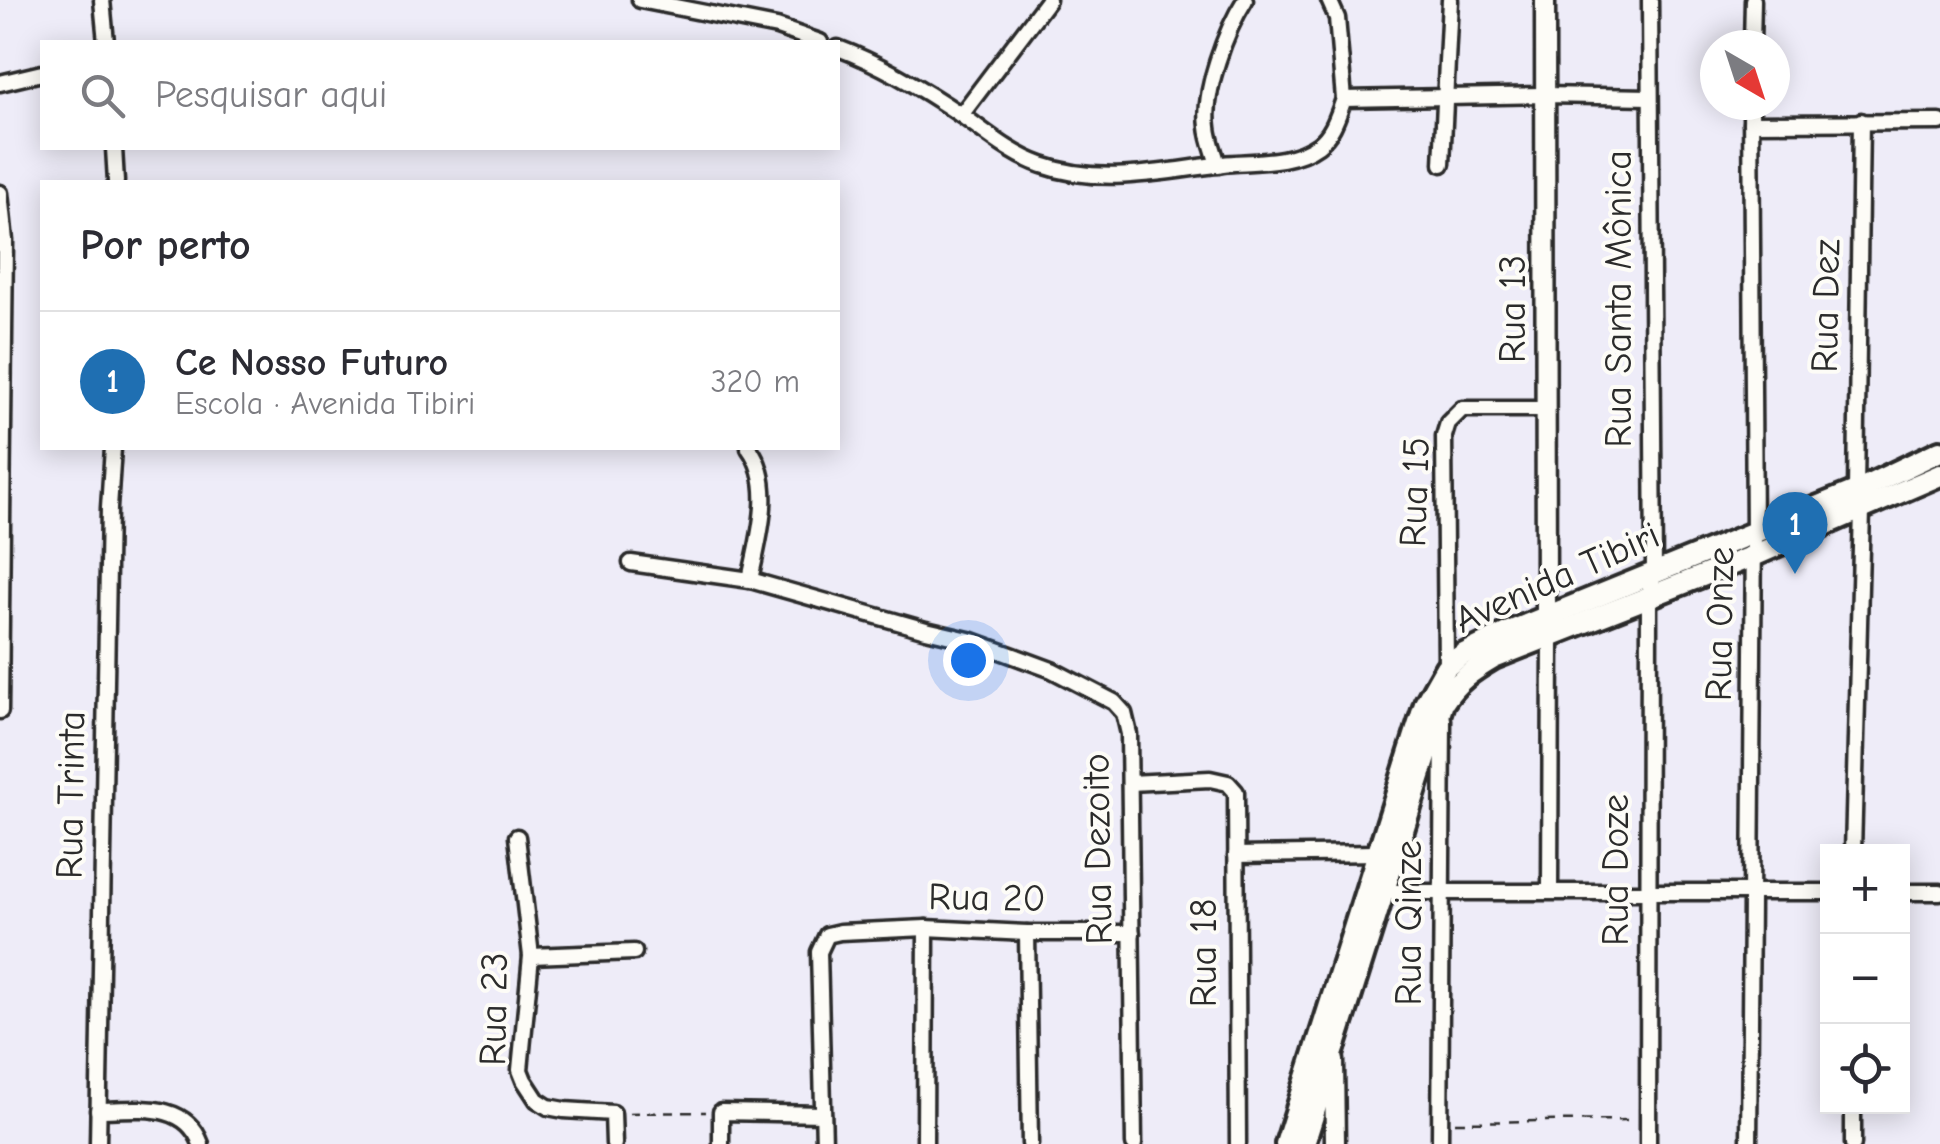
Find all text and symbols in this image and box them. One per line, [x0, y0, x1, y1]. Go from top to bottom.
north arrow [1700, 30, 1790, 120]
search box [40, 40, 840, 150]
icon: search [75, 68, 130, 123]
text: Pesquisar aqui [155, 73, 387, 117]
street label: Rua Santa Mônica [1597, 150, 1641, 448]
text: Por perto [80, 221, 251, 270]
street label: Rua Dez [1803, 239, 1849, 373]
street label: Rua 13 [1491, 255, 1535, 363]
text: Ce Nosso Futuro [175, 341, 448, 385]
text: 1 [106, 363, 119, 400]
text: 320 m [710, 363, 800, 400]
text: Escola · Avenida Tibiri [175, 385, 475, 422]
street label: Rua 15 [1391, 436, 1439, 548]
pin: 1 [1762, 492, 1828, 574]
street label: Avenida Tibiri [1448, 513, 1666, 643]
street label: Rua Onze [1697, 546, 1743, 702]
your location [943, 635, 994, 686]
street label: Rua Trinta [48, 710, 94, 880]
street label: Rua Dezoito [1074, 753, 1122, 945]
street label: Rua Doze [1594, 794, 1638, 946]
street label: Rua Qinze [1387, 840, 1431, 1006]
map controls [1820, 844, 1910, 1114]
button: + [1820, 844, 1910, 934]
street label: Rua 20 [928, 875, 1046, 921]
street label: Rua 18 [1182, 899, 1226, 1007]
button: − [1820, 934, 1910, 1024]
street label: Rua 23 [471, 952, 517, 1066]
button: locate [1820, 1024, 1910, 1114]

